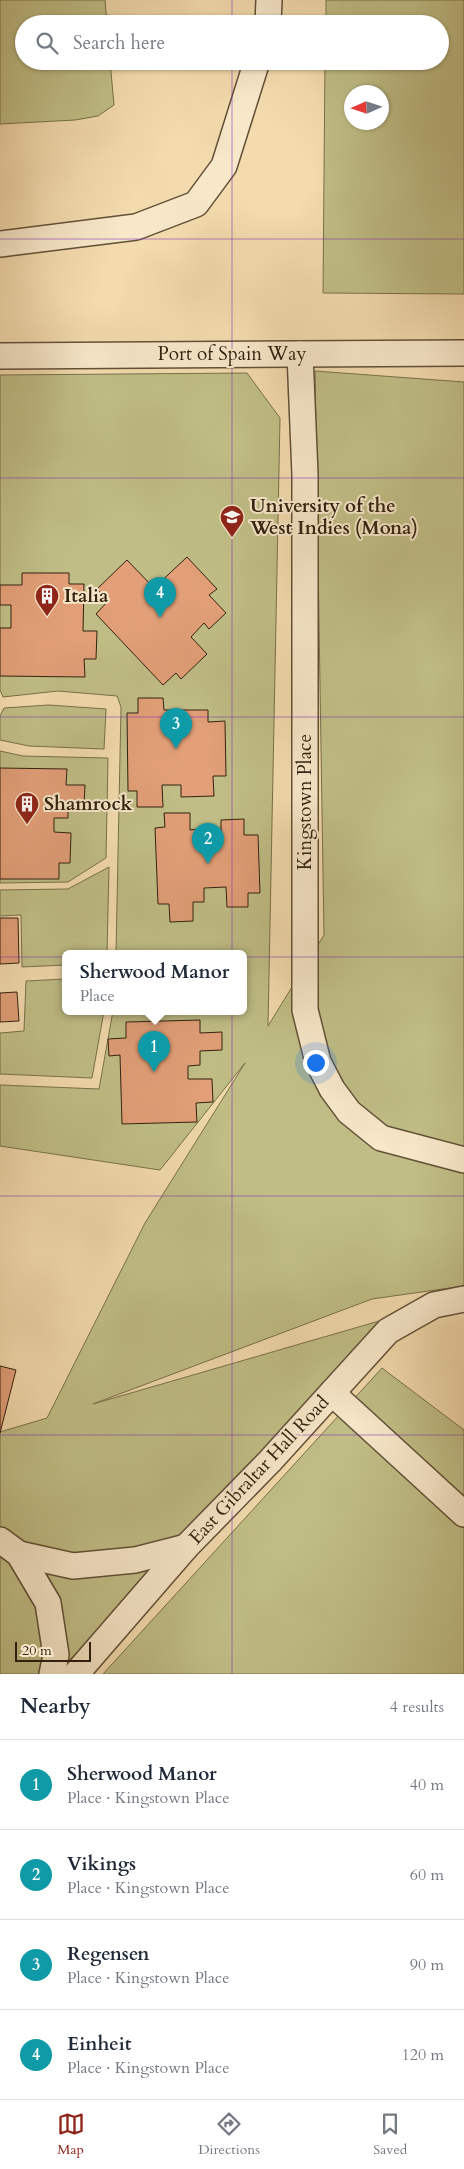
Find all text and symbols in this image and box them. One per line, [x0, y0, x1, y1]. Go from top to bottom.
search box [15, 15, 449, 70]
icon: search [33, 29, 61, 57]
text: Search here [73, 30, 165, 56]
north arrow [344, 85, 389, 130]
street label: Port of Spain Way [157, 341, 307, 367]
place label: University of the West Indies (Mona) [249, 493, 418, 541]
school or university icon: University of the West Indies (Mona) [219, 504, 245, 538]
pin: 4 [144, 577, 176, 618]
building icon: Italia [34, 583, 60, 617]
place label: Italia [64, 583, 109, 609]
pin: 3 [160, 708, 192, 749]
street label: Kingstown Place [292, 734, 318, 870]
building icon: Shamrock [14, 791, 40, 825]
place label: Shamrock [44, 791, 133, 817]
pin: 2 [192, 823, 224, 864]
popup [62, 950, 247, 1015]
text: Sherwood Manor [80, 959, 229, 985]
text: Place [80, 985, 115, 1007]
pin: 1 [138, 1031, 170, 1072]
your location [303, 1050, 329, 1076]
street label: East Gibraltar Hall Road [183, 1390, 335, 1550]
scale bar [15, 1639, 91, 1662]
text: 20 m [22, 1641, 52, 1660]
text: Nearby [20, 1692, 91, 1721]
text: 4 results [390, 1696, 444, 1718]
text: Sherwood Manor [67, 1761, 217, 1787]
text: 1 [32, 1774, 40, 1796]
text: 40 m [410, 1774, 444, 1796]
text: Place · Kingstown Place [67, 1787, 229, 1809]
text: Vikings [67, 1851, 136, 1877]
text: 2 [32, 1864, 40, 1886]
text: 60 m [410, 1864, 444, 1886]
text: Place · Kingstown Place [67, 1877, 229, 1899]
text: Regensen [67, 1941, 150, 1967]
text: 3 [32, 1954, 40, 1976]
text: 90 m [410, 1954, 444, 1976]
text: Place · Kingstown Place [67, 1967, 229, 1989]
text: Einheit [67, 2031, 131, 2057]
text: 4 [32, 2044, 40, 2066]
text: 120 m [402, 2044, 444, 2066]
text: Place · Kingstown Place [67, 2057, 229, 2079]
tab: Map [57, 2110, 85, 2159]
tab: Directions [198, 2110, 260, 2159]
tab: Saved [373, 2110, 407, 2159]

